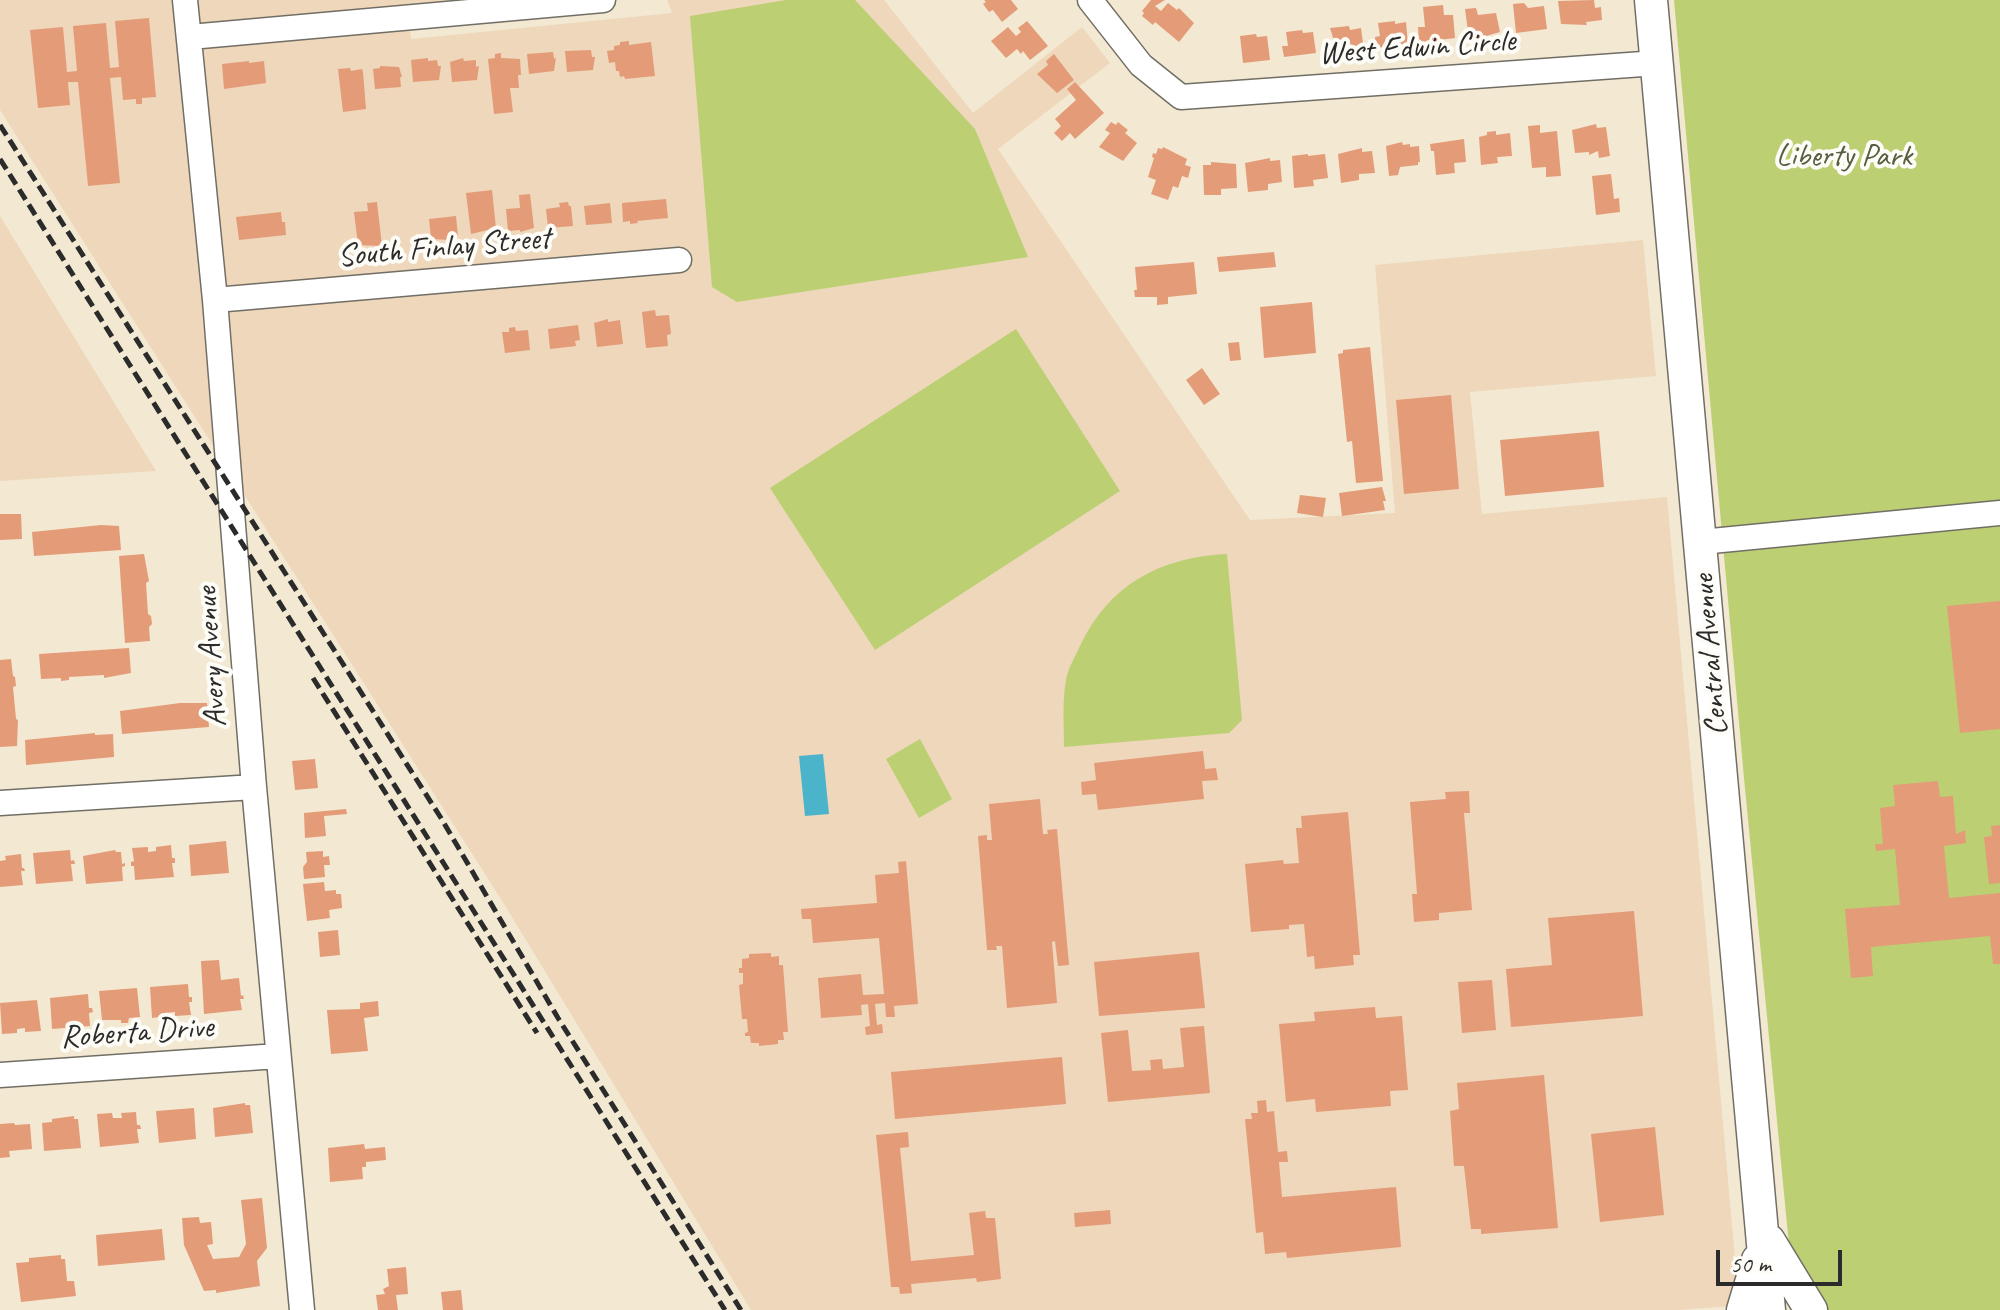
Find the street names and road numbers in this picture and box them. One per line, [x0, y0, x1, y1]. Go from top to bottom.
street label: West Edwin Circle [1317, 22, 1517, 74]
street label: South Finlay Street [336, 220, 552, 276]
street label: Central Avenue [1685, 573, 1737, 737]
street label: Avery Avenue [188, 586, 236, 728]
street label: Roberta Drive [59, 1009, 215, 1057]

